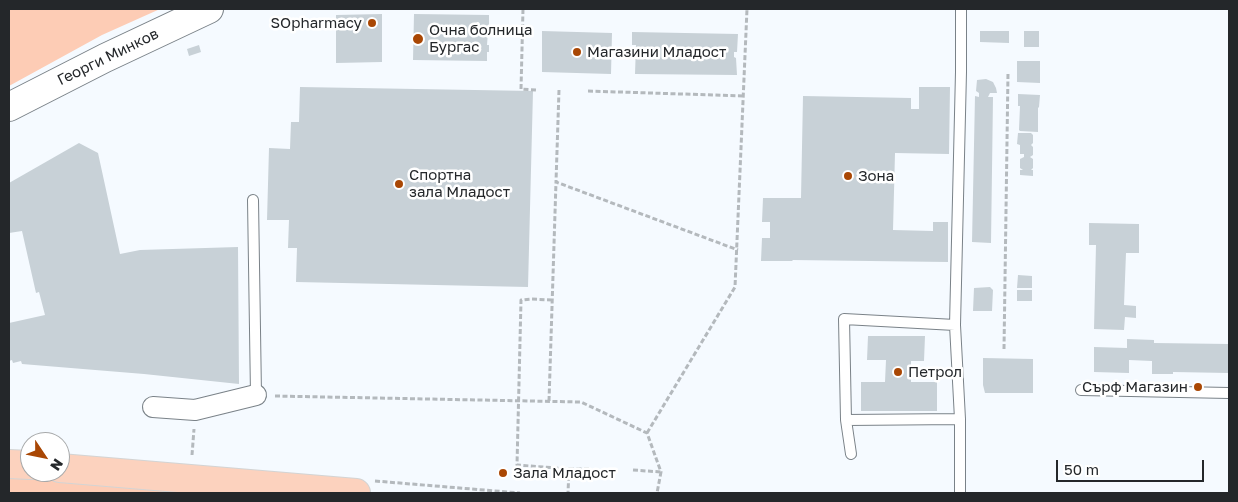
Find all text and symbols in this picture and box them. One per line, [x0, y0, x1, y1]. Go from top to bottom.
place label: SOpharmacy [271, 14, 362, 32]
marker: SOpharmacy [366, 17, 378, 29]
place label: Oчна болница Бургас [429, 21, 533, 56]
street label: Георги Минков [54, 25, 162, 89]
marker: Oчна болница Бургас [411, 32, 425, 46]
place label: Магазини Mладост [587, 43, 726, 61]
marker: Магазини Mладост [571, 46, 583, 58]
place label: Спортна зала Младост [409, 166, 510, 201]
place label: Зона [858, 167, 894, 185]
marker: Зона [842, 170, 854, 182]
marker: Спортна зала Младост [393, 178, 405, 190]
place label: Петрол [908, 363, 962, 381]
marker: Петрол [892, 366, 904, 378]
place label: Сърф Магазин [1082, 378, 1188, 396]
marker: Сърф Магазин [1192, 381, 1204, 393]
north arrow [20, 432, 70, 482]
scale bar [1058, 450, 1206, 482]
text: N [47, 456, 67, 474]
text: 50 m [1064, 460, 1099, 478]
place label: Зала Младост [513, 464, 616, 482]
marker: Зала Младост [497, 467, 509, 479]

